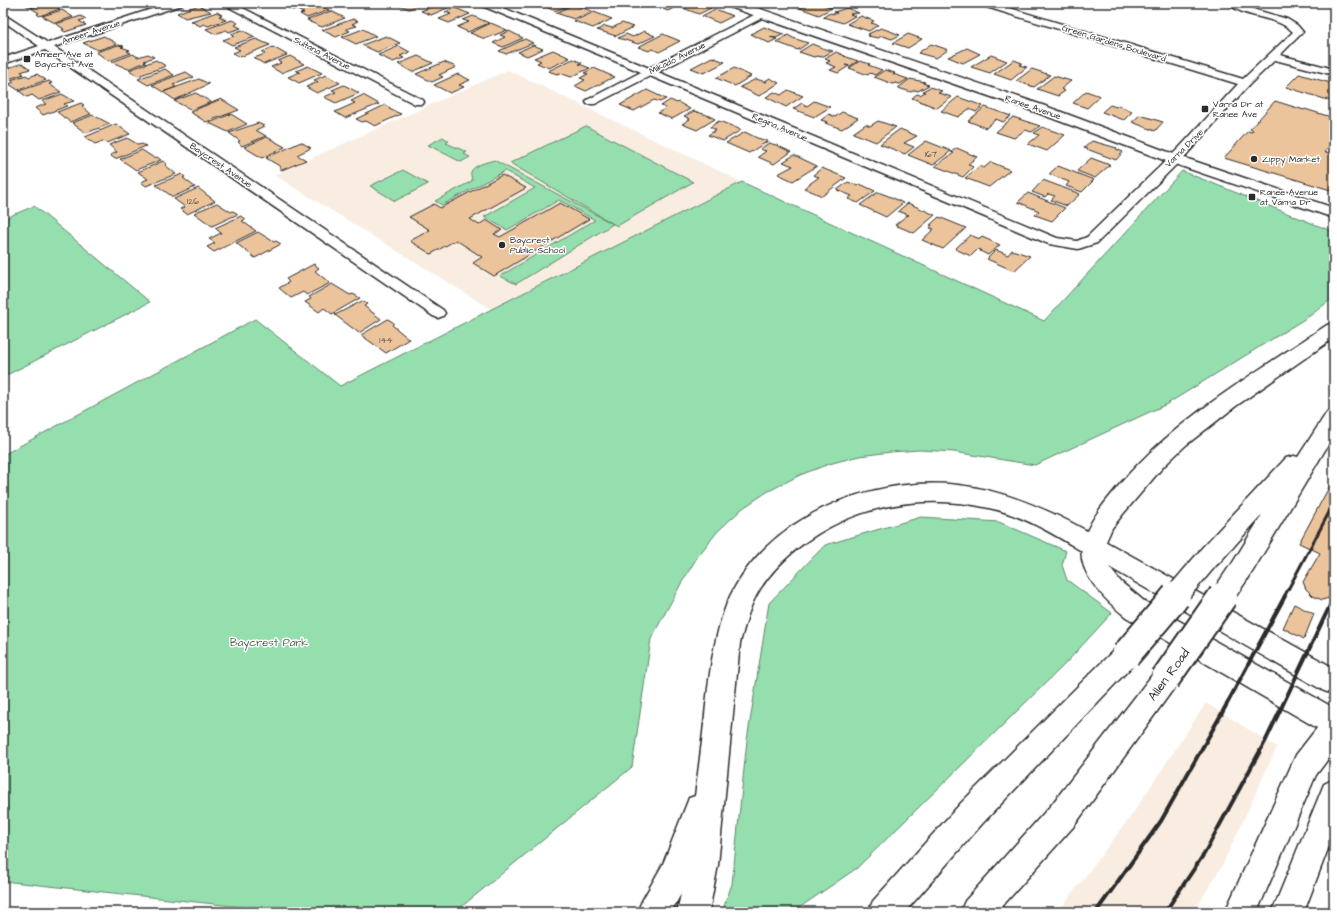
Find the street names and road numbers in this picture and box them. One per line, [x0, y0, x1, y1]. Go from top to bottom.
street label: Ameer Avenue [60, 17, 122, 48]
street label: Green Gardens Boulevard [1060, 21, 1168, 66]
street label: Sultana Avenue [291, 34, 352, 73]
street label: Mikado Avenue [647, 39, 708, 78]
street label: Ranee Avenue [1003, 92, 1063, 123]
street label: Regina Avenue [750, 110, 810, 145]
street label: Varna Drive [1162, 126, 1207, 170]
street label: Baycrest Avenue [187, 140, 254, 191]
street label: Allen Road [1144, 644, 1194, 705]

